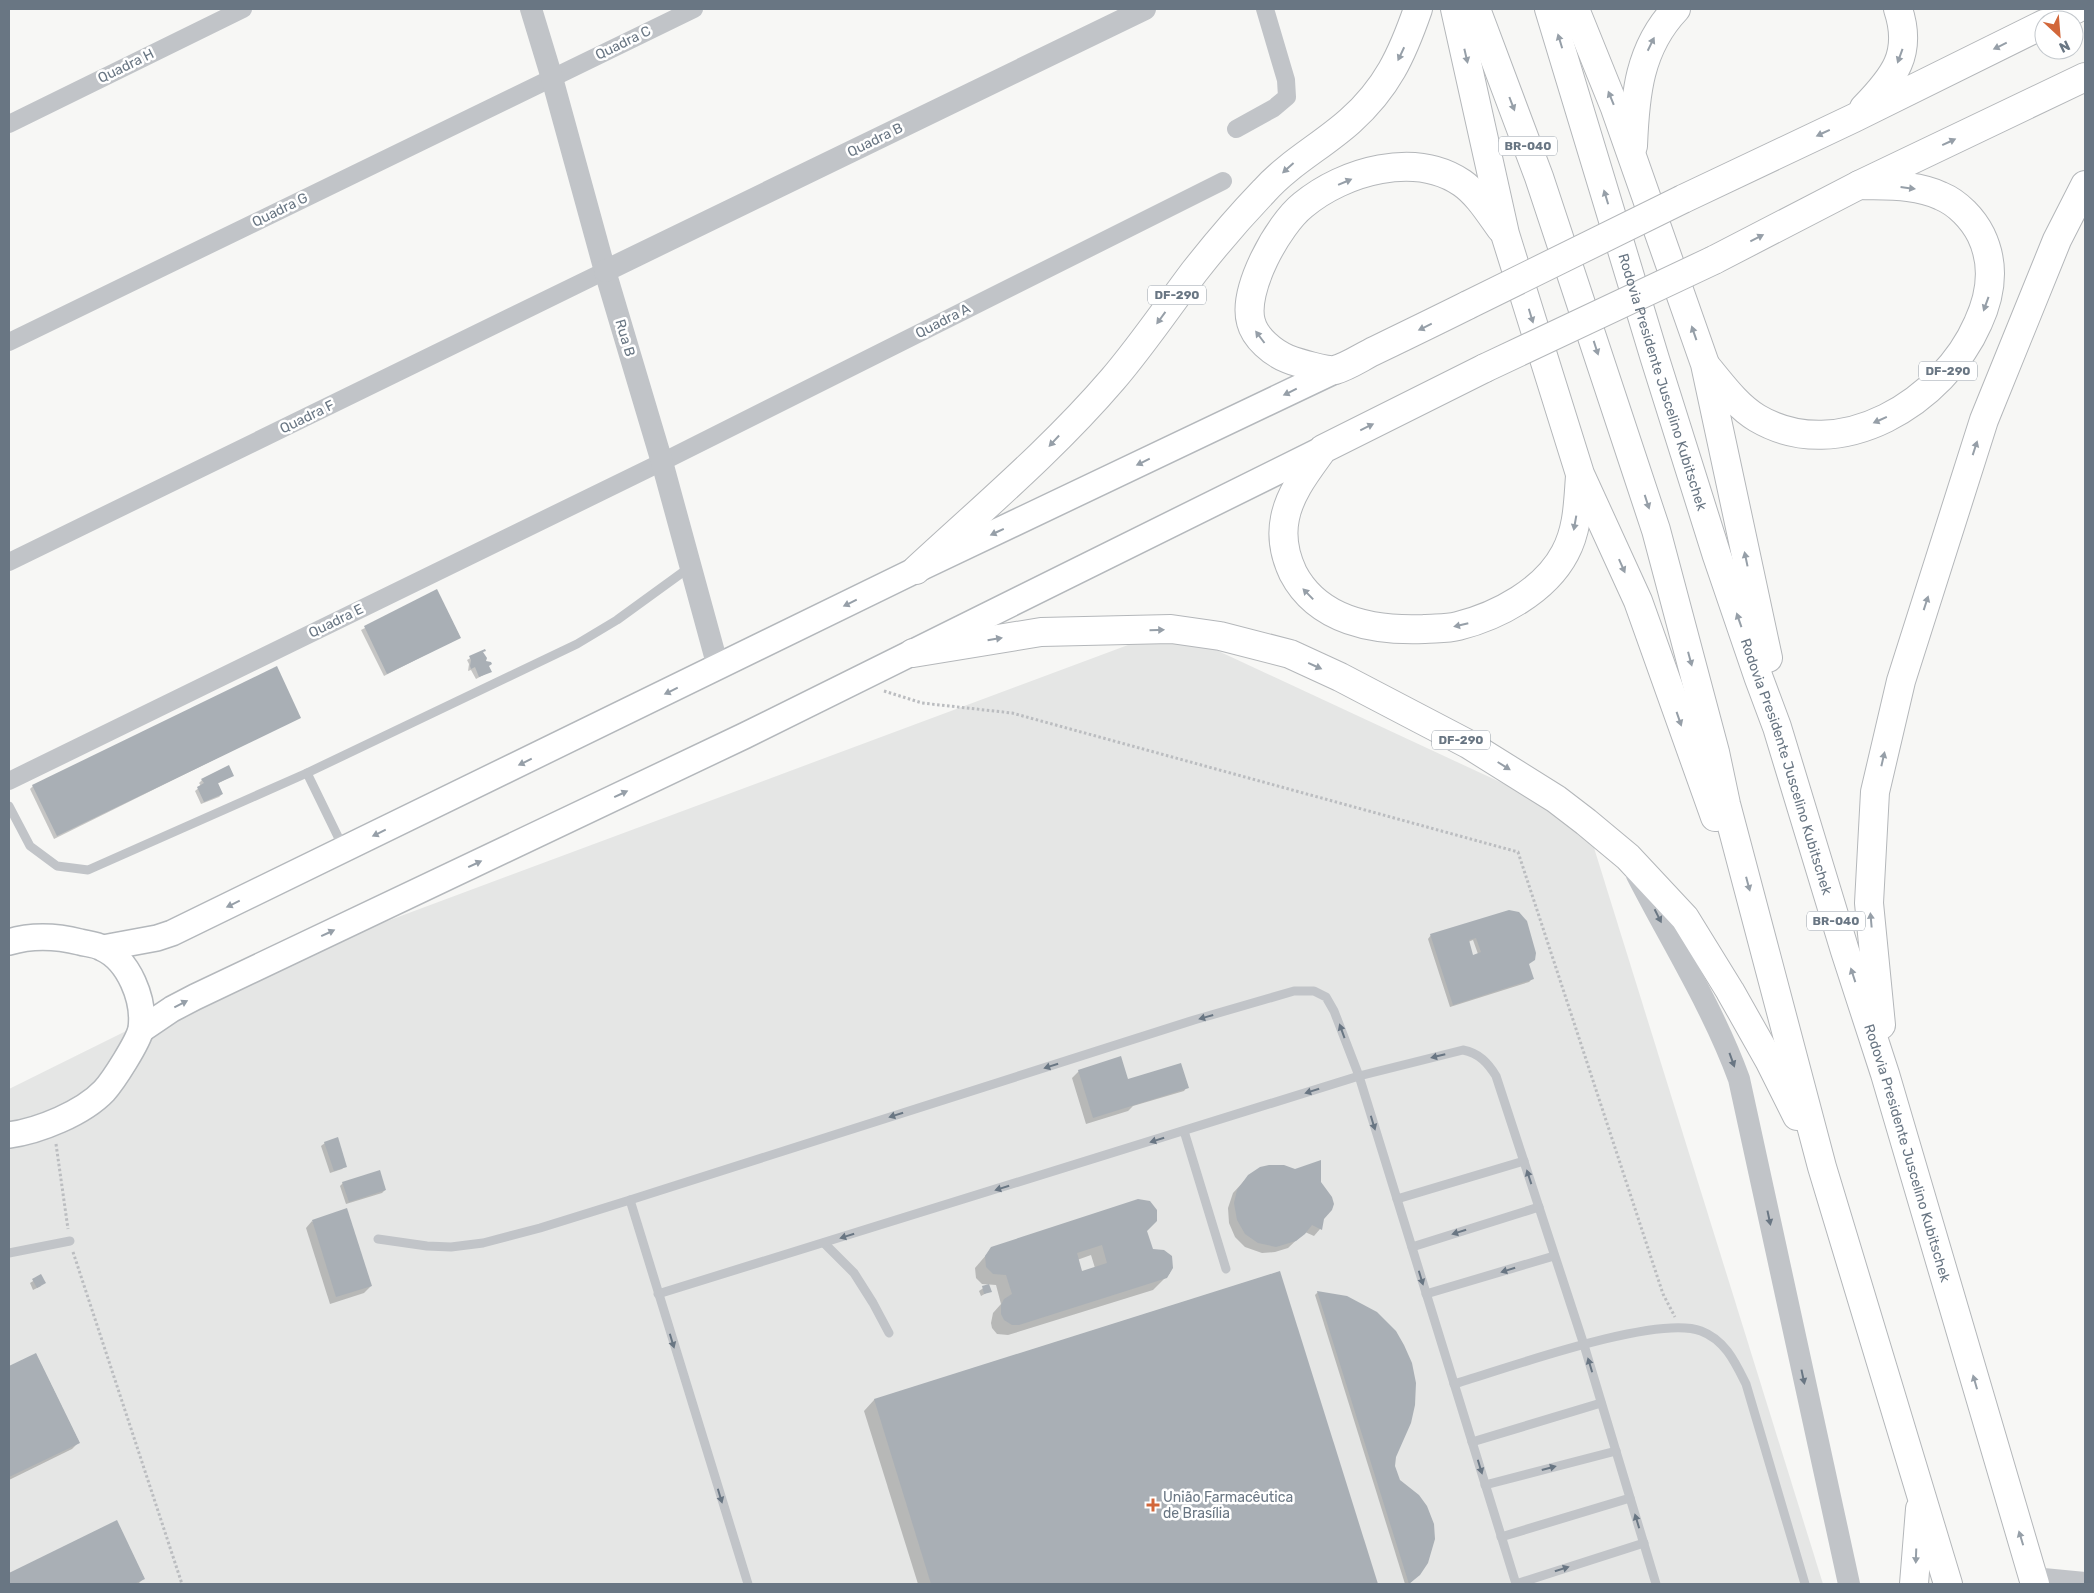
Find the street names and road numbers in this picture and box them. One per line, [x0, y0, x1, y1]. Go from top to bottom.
street label: Quadra C [592, 22, 654, 64]
street label: Quadra H [95, 45, 157, 87]
street label: Quadra B [844, 119, 906, 161]
road number: BR-040 [1499, 136, 1557, 156]
street label: Quadra G [249, 189, 311, 231]
street label: Rodovia Presidente Juscelino Kubitschek [1615, 251, 1711, 514]
road number: DF-290 [1148, 286, 1206, 304]
street label: Quadra A [913, 300, 974, 342]
street label: Rua B [611, 317, 639, 359]
road number: DF-290 [1919, 362, 1977, 381]
street label: Quadra F [277, 397, 337, 437]
street label: Quadra E [306, 600, 366, 642]
street label: Rodovia Presidente Juscelino Kubitschek [1737, 636, 1836, 897]
road number: DF-290 [1432, 730, 1490, 750]
road number: BR-040 [1807, 911, 1865, 930]
street label: Rodovia Presidente Juscelino Kubitschek [1861, 1022, 1954, 1285]

